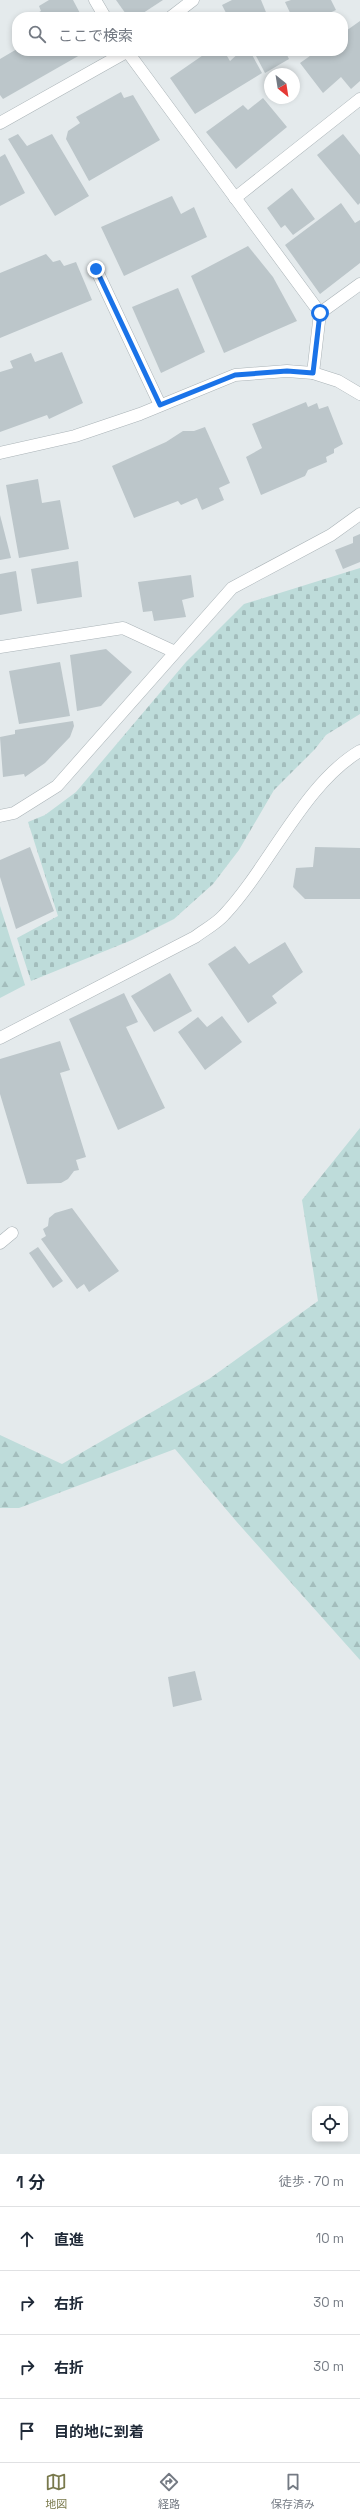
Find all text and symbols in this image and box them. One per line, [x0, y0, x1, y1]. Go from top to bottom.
search box [12, 12, 348, 56]
icon: search [26, 23, 48, 45]
text: ここで検索 [58, 26, 133, 45]
north arrow [264, 68, 300, 104]
route end [87, 260, 105, 278]
route start [311, 304, 329, 322]
map controls [312, 2106, 348, 2142]
button: locate [312, 2106, 348, 2142]
text: 1 分 [16, 2171, 45, 2193]
text: 徒歩 · 70 m [279, 2173, 344, 2190]
icon: ahead [16, 2228, 38, 2250]
text: 直進 [54, 2230, 84, 2249]
text: 10 m [316, 2230, 344, 2247]
icon: right [16, 2292, 38, 2314]
text: 右折 [54, 2294, 84, 2313]
text: 30 m [313, 2294, 344, 2311]
icon: right [16, 2356, 38, 2378]
text: 右折 [54, 2358, 84, 2377]
text: 30 m [313, 2358, 344, 2375]
icon: arrive [16, 2420, 38, 2442]
text: 目的地に到着 [54, 2422, 144, 2441]
tab: 地図 [45, 2471, 67, 2511]
tab: 経路 [158, 2471, 180, 2511]
tab: 保存済み [271, 2471, 315, 2511]

